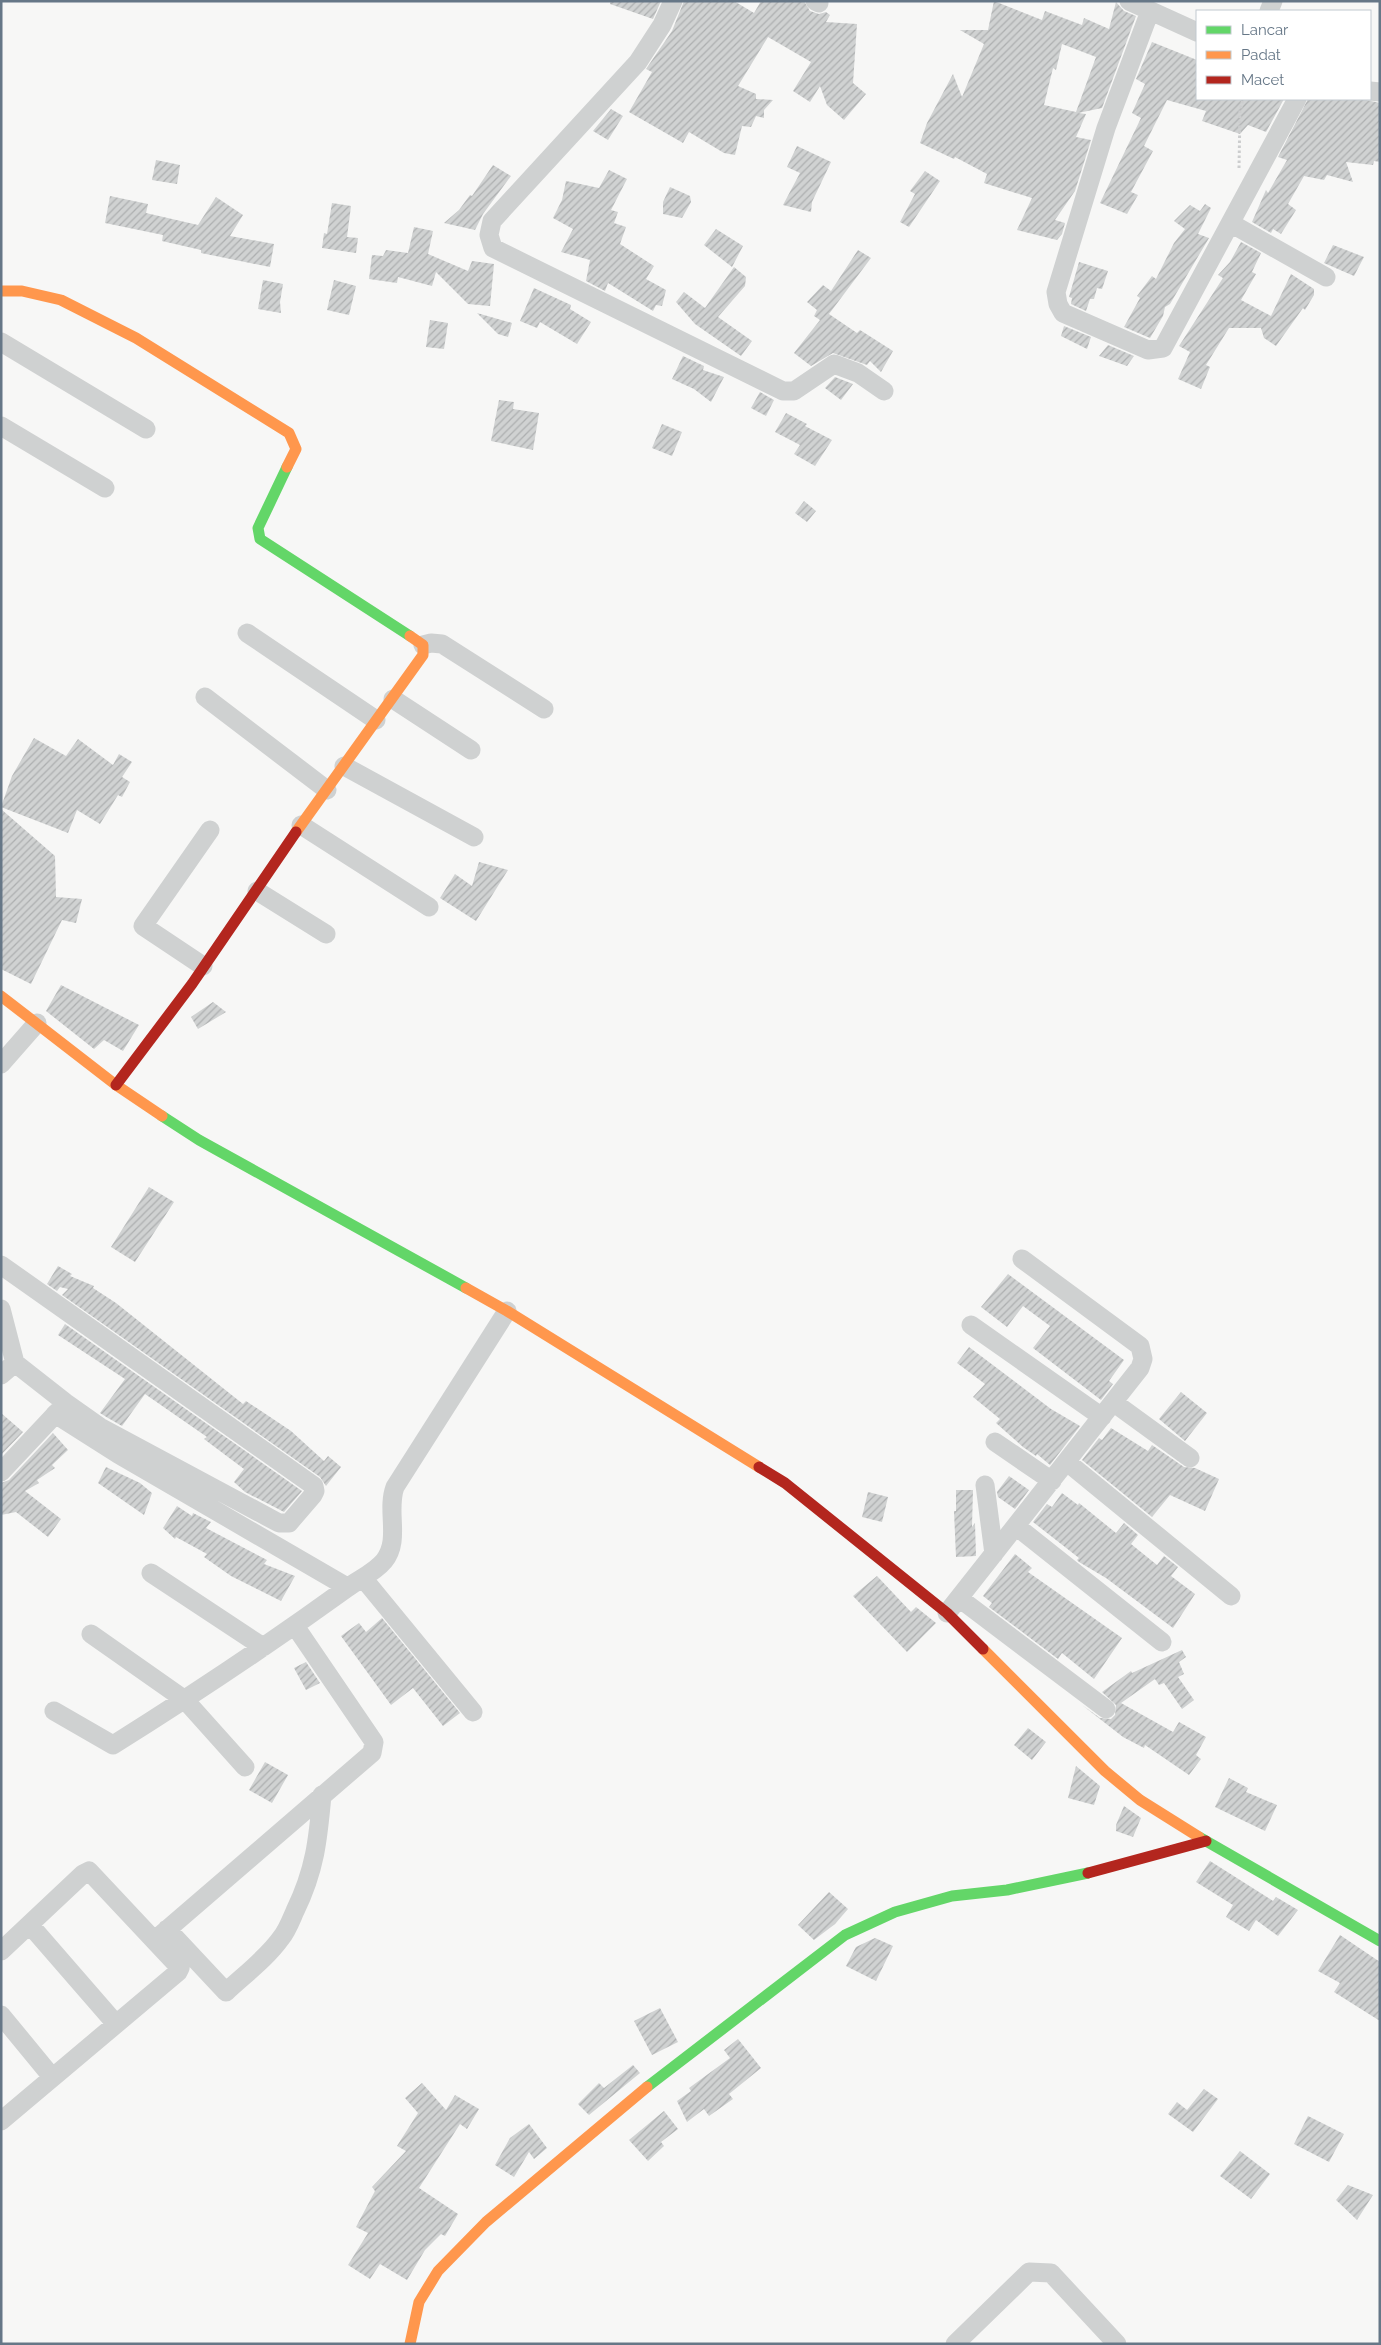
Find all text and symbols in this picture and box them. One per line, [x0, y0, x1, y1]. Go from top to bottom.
legend [1196, 10, 1371, 100]
text: Lancar [1241, 21, 1289, 39]
text: Padat [1241, 46, 1281, 64]
text: Macet [1241, 71, 1284, 89]

